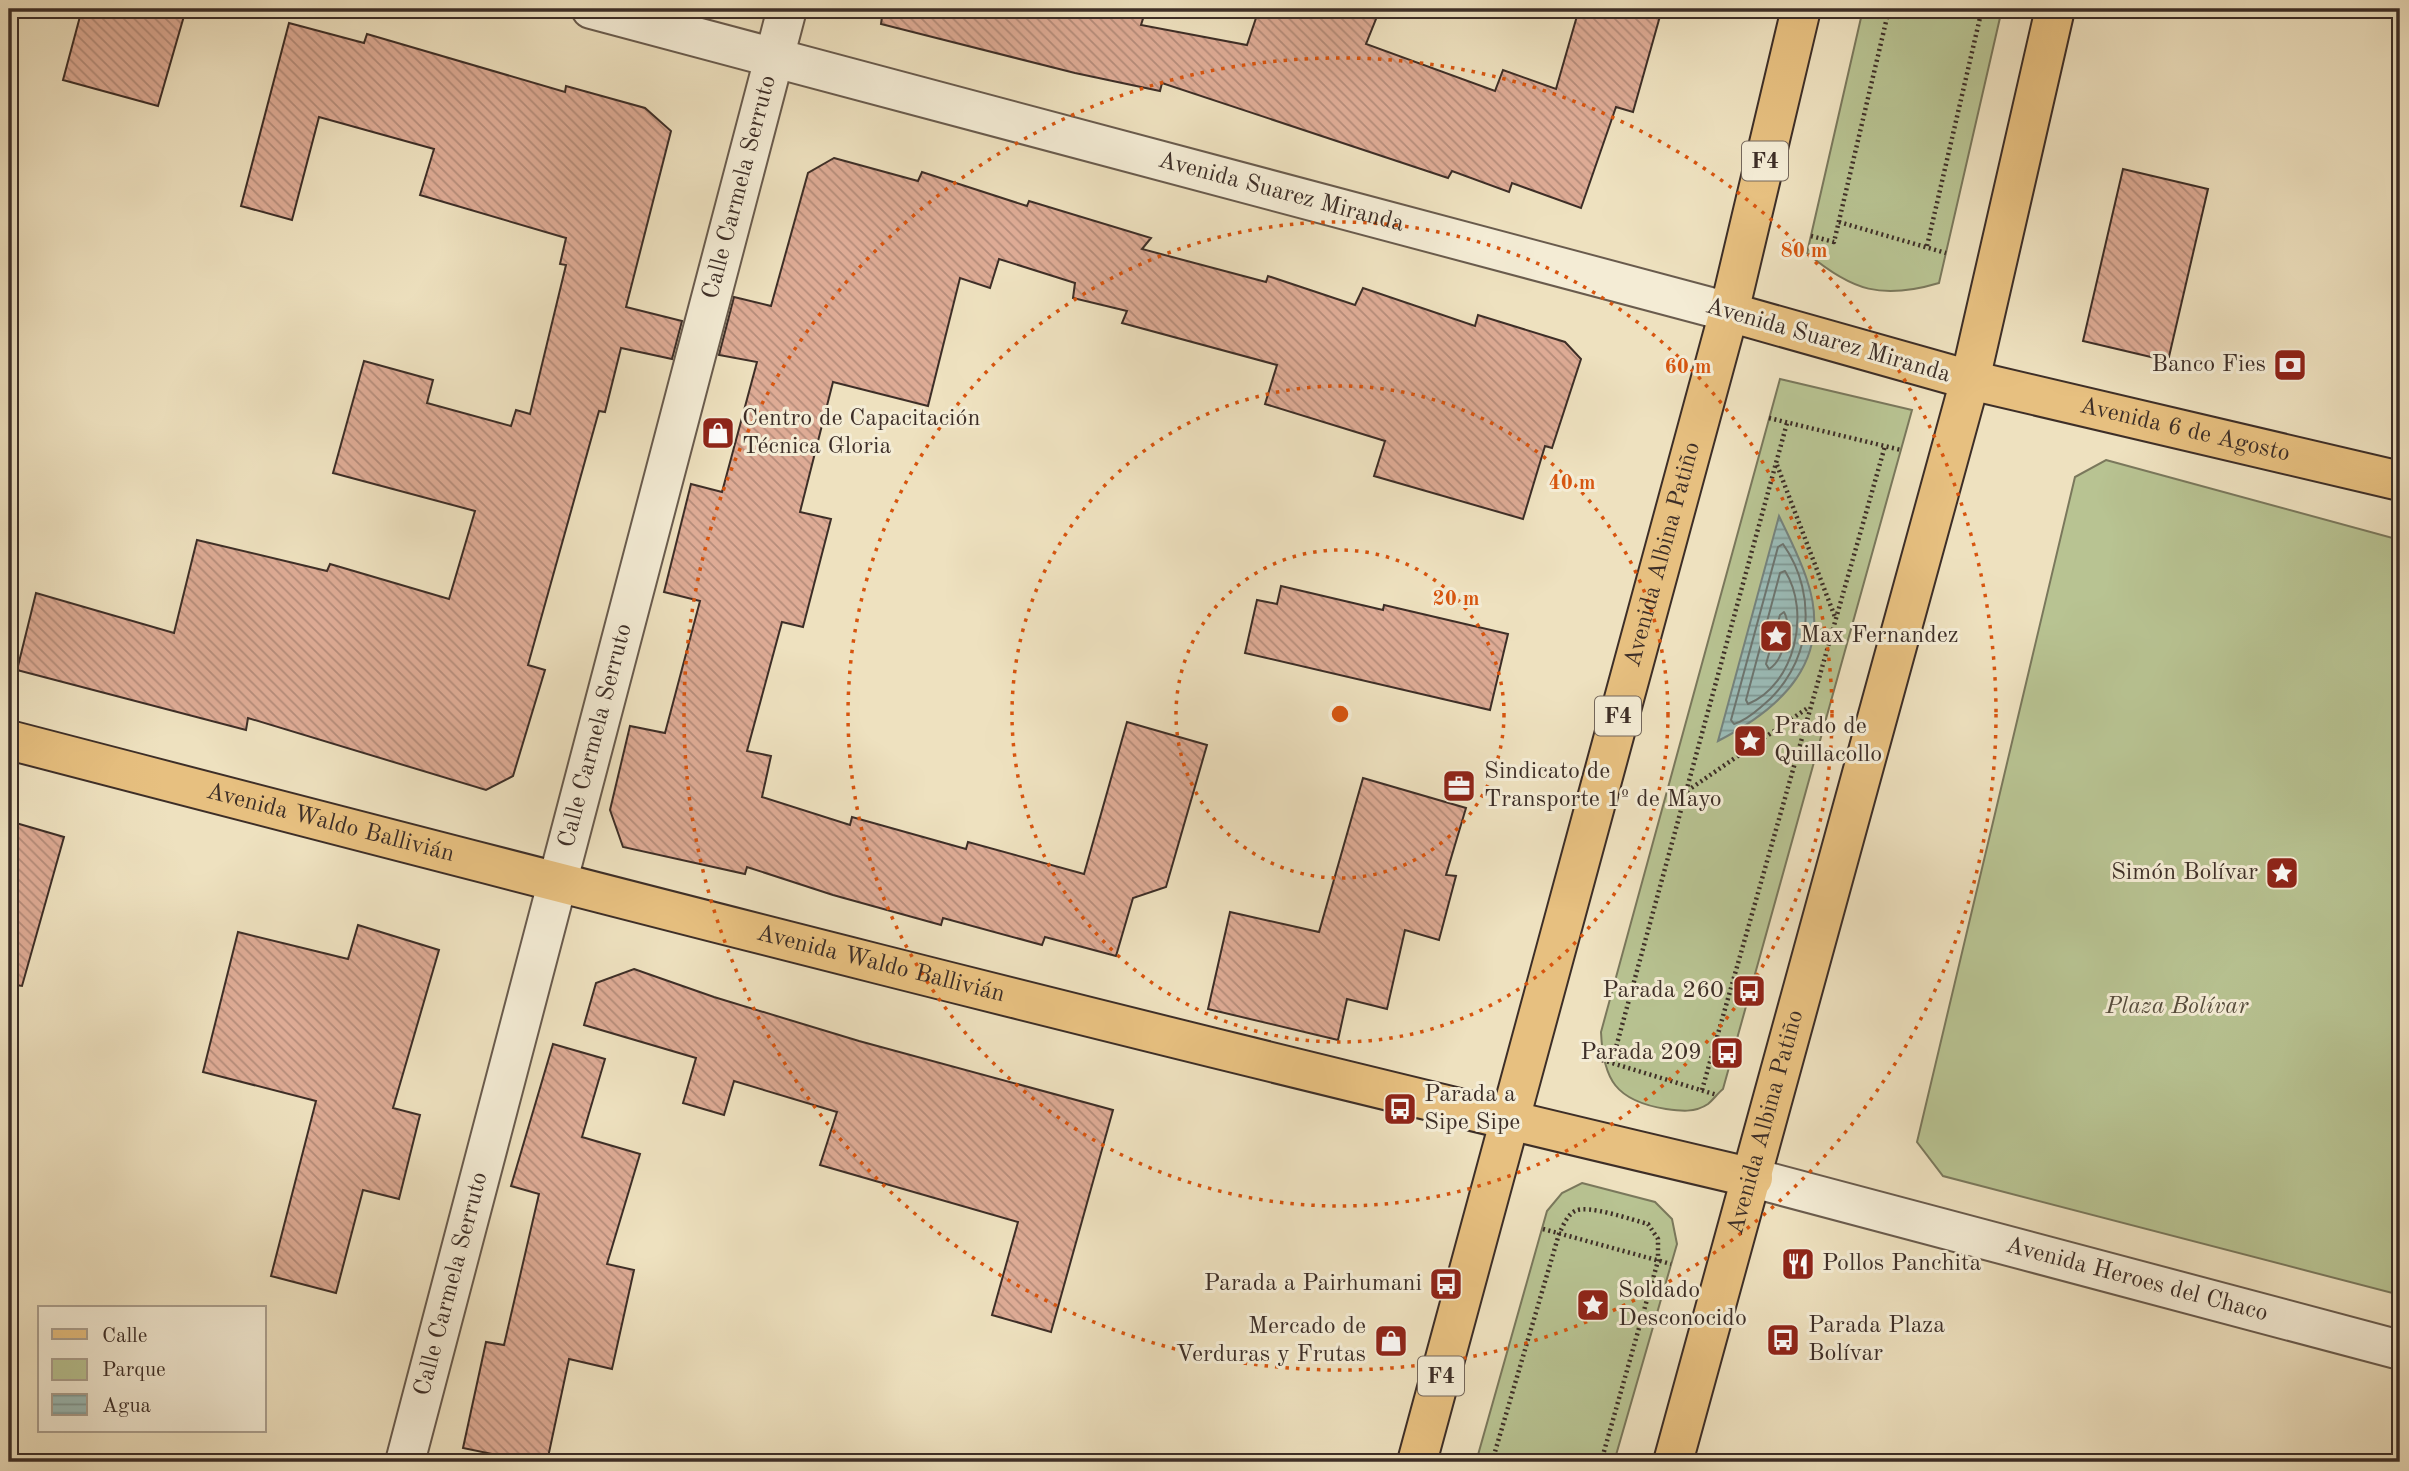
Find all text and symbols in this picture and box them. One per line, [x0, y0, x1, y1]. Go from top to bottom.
street label: Calle Carmela Serruto [699, 73, 781, 302]
road number: F4 [1742, 142, 1788, 180]
street label: Avenida Suarez Miranda [1155, 149, 1407, 237]
text: 80 m [1780, 241, 1828, 262]
street label: Avenida Suarez Miranda [1703, 295, 1953, 387]
bank icon: Banco Fies [2271, 346, 2309, 384]
place label: Banco Fies [2151, 353, 2266, 377]
text: 60 m [1664, 357, 1712, 378]
street label: Avenida 6 de Agosto [2077, 394, 2292, 467]
place label: Centro de Capacitación Técnica Gloria [742, 407, 981, 459]
shop icon: Centro de Capacitación Técnica Gloria [699, 414, 737, 452]
street label: Avenida Albina Patiño [1621, 440, 1705, 670]
text: 40 m [1548, 473, 1596, 494]
text: 20 m [1432, 589, 1480, 610]
place icon: Max Fernandez [1757, 617, 1795, 655]
street label: Calle Carmela Serruto [555, 621, 637, 850]
place label: Max Fernandez [1800, 624, 1958, 648]
road number: F4 [1595, 696, 1641, 736]
centre of rings [1328, 702, 1352, 726]
place label: Prado de Quillacollo [1774, 715, 1882, 767]
place icon: Prado de Quillacollo [1731, 722, 1769, 760]
place label: Sindicato de Transporte 1º de Mayo [1484, 760, 1722, 812]
office icon: Sindicato de Transporte 1º de Mayo [1440, 767, 1478, 805]
street label: Avenida Waldo Ballivián [204, 780, 457, 867]
place icon: Simón Bolívar [2263, 854, 2301, 892]
place label: Simón Bolívar [2111, 861, 2258, 885]
street label: Avenida Waldo Ballivián [754, 921, 1007, 1007]
bus stop icon: Parada 260 [1730, 972, 1768, 1010]
place label: Parada 260 [1602, 979, 1724, 1003]
park label: Plaza Bolívar [2105, 995, 2249, 1019]
street label: Avenida Albina Patiño [1724, 1007, 1808, 1238]
bus stop icon: Parada 209 [1708, 1034, 1746, 1072]
place label: Parada 209 [1580, 1041, 1702, 1065]
place label: Parada a Sipe Sipe [1424, 1083, 1520, 1135]
bus stop icon: Parada a Sipe Sipe [1381, 1090, 1419, 1128]
street label: Calle Carmela Serruto [411, 1170, 493, 1399]
street label: Avenida Heroes del Chaco [2003, 1234, 2270, 1326]
restaurant icon: Pollos Panchita [1779, 1245, 1817, 1283]
place label: Pollos Panchita [1822, 1252, 1981, 1276]
bus stop icon: Parada a Pairhumani [1427, 1265, 1465, 1303]
place label: Parada a Pairhumani [1204, 1272, 1422, 1296]
place label: Soldado Desconocido [1618, 1279, 1747, 1331]
place icon: Soldado Desconocido [1574, 1286, 1612, 1324]
legend [38, 1306, 266, 1432]
place label: Parada Plaza Bolívar [1808, 1314, 1945, 1366]
place label: Mercado de Verduras y Frutas [1176, 1315, 1366, 1367]
bus stop icon: Parada Plaza Bolívar [1764, 1321, 1802, 1359]
shop icon: Mercado de Verduras y Frutas [1372, 1322, 1410, 1360]
text: Calle [102, 1326, 147, 1347]
road number: F4 [1418, 1357, 1464, 1396]
text: Parque [102, 1360, 166, 1381]
text: Agua [102, 1396, 151, 1417]

